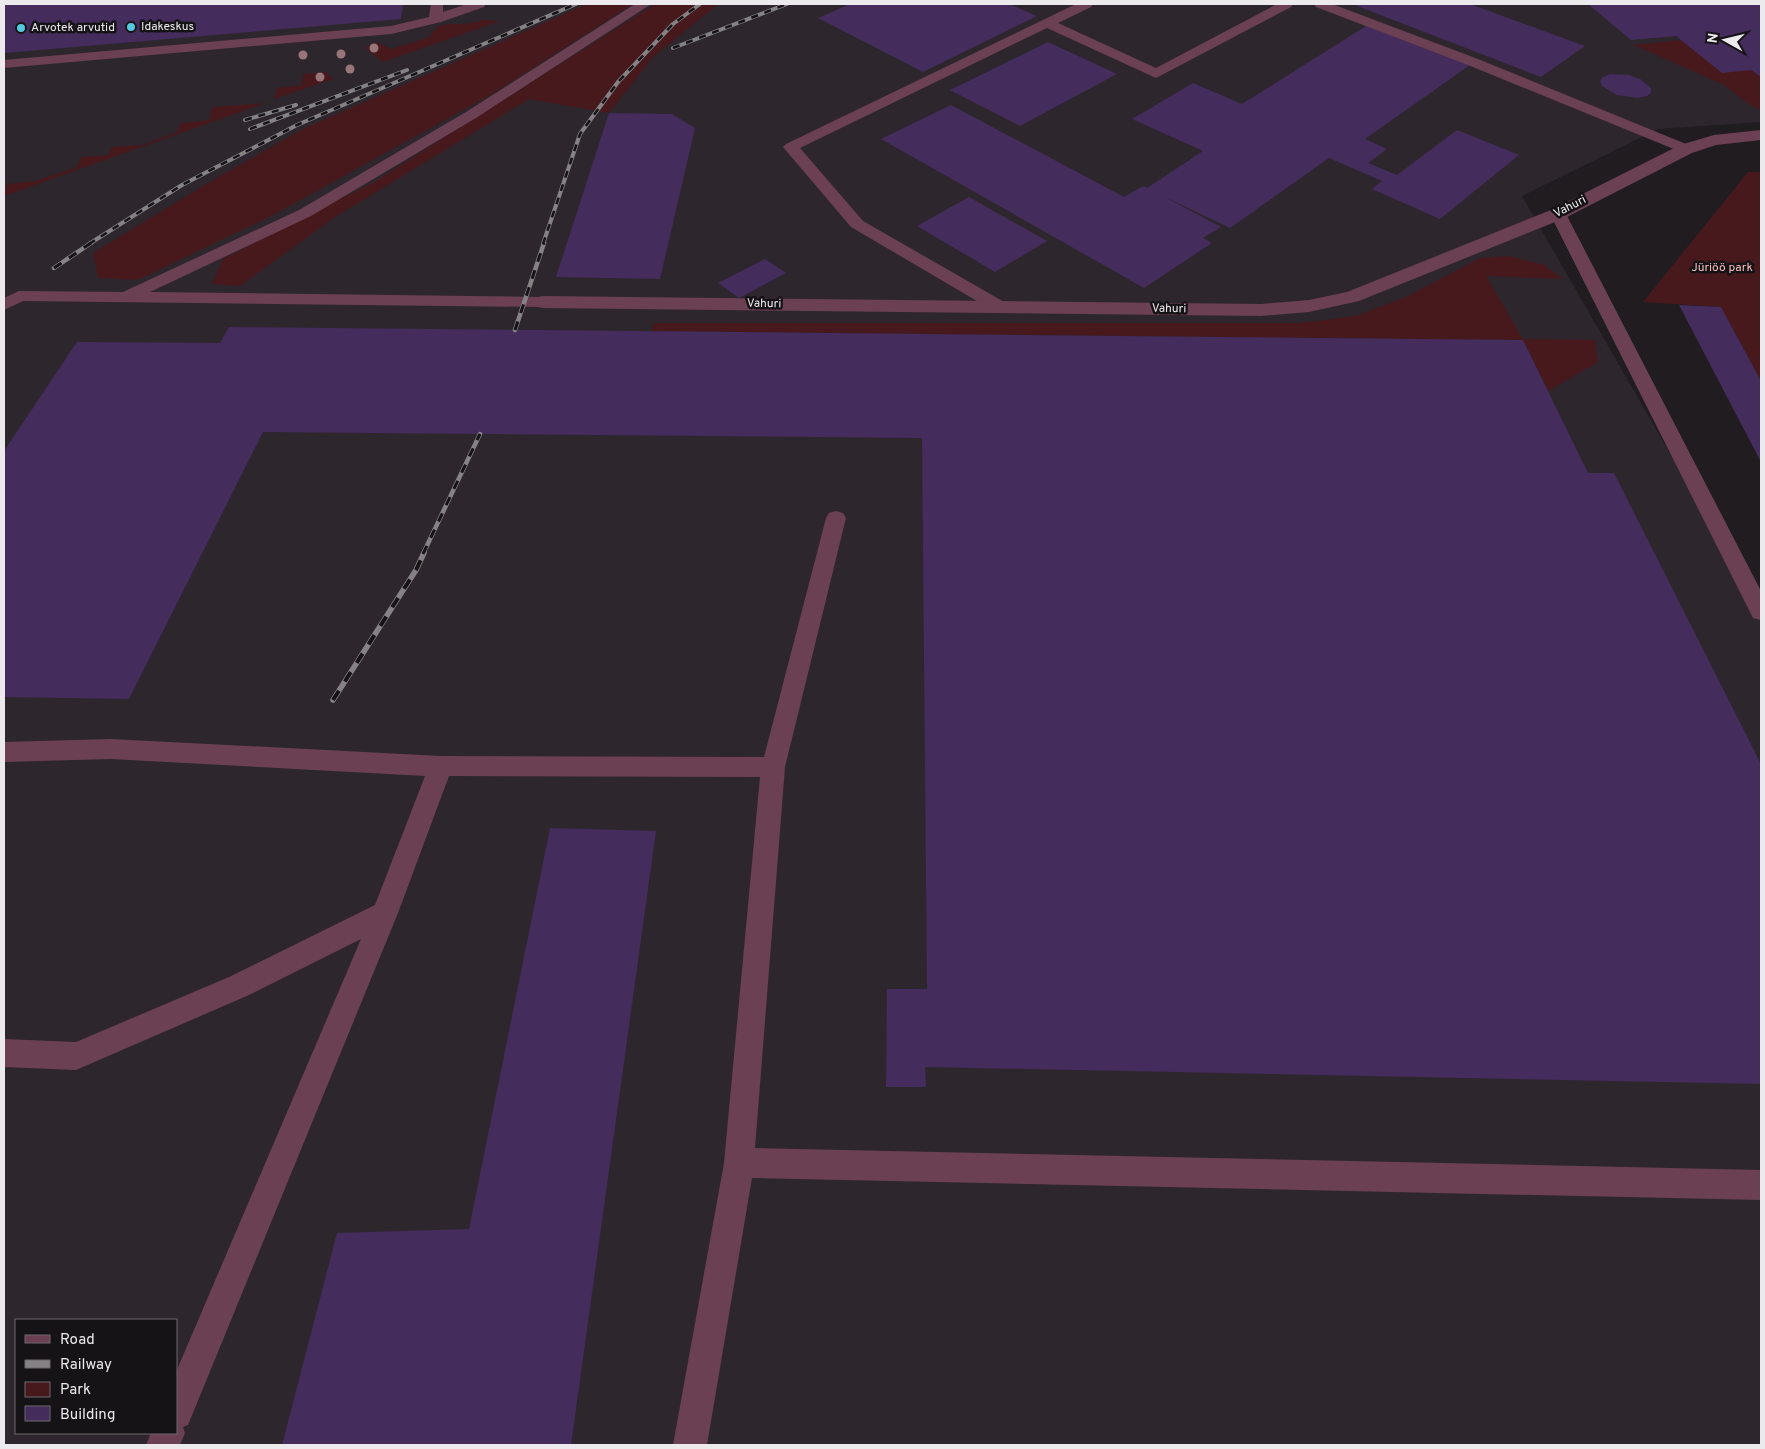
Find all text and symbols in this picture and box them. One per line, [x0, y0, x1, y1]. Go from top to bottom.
north arrow [1700, 15, 1750, 65]
place label: Idakeskus [141, 19, 194, 35]
place label: Arvotek arvutid [31, 20, 115, 36]
marker: Idakeskus [125, 21, 137, 33]
marker: Arvotek arvutid [15, 22, 27, 34]
text: N [1704, 32, 1723, 45]
street label: Vahuri [1551, 192, 1589, 222]
park label: Jüriöö park [1691, 260, 1753, 276]
street label: Vahuri [747, 296, 781, 312]
street label: Vahuri [1152, 301, 1186, 317]
legend [15, 1319, 178, 1434]
text: Road [60, 1331, 95, 1350]
text: Railway [60, 1356, 112, 1375]
text: Park [60, 1381, 91, 1400]
text: Building [60, 1406, 115, 1425]

